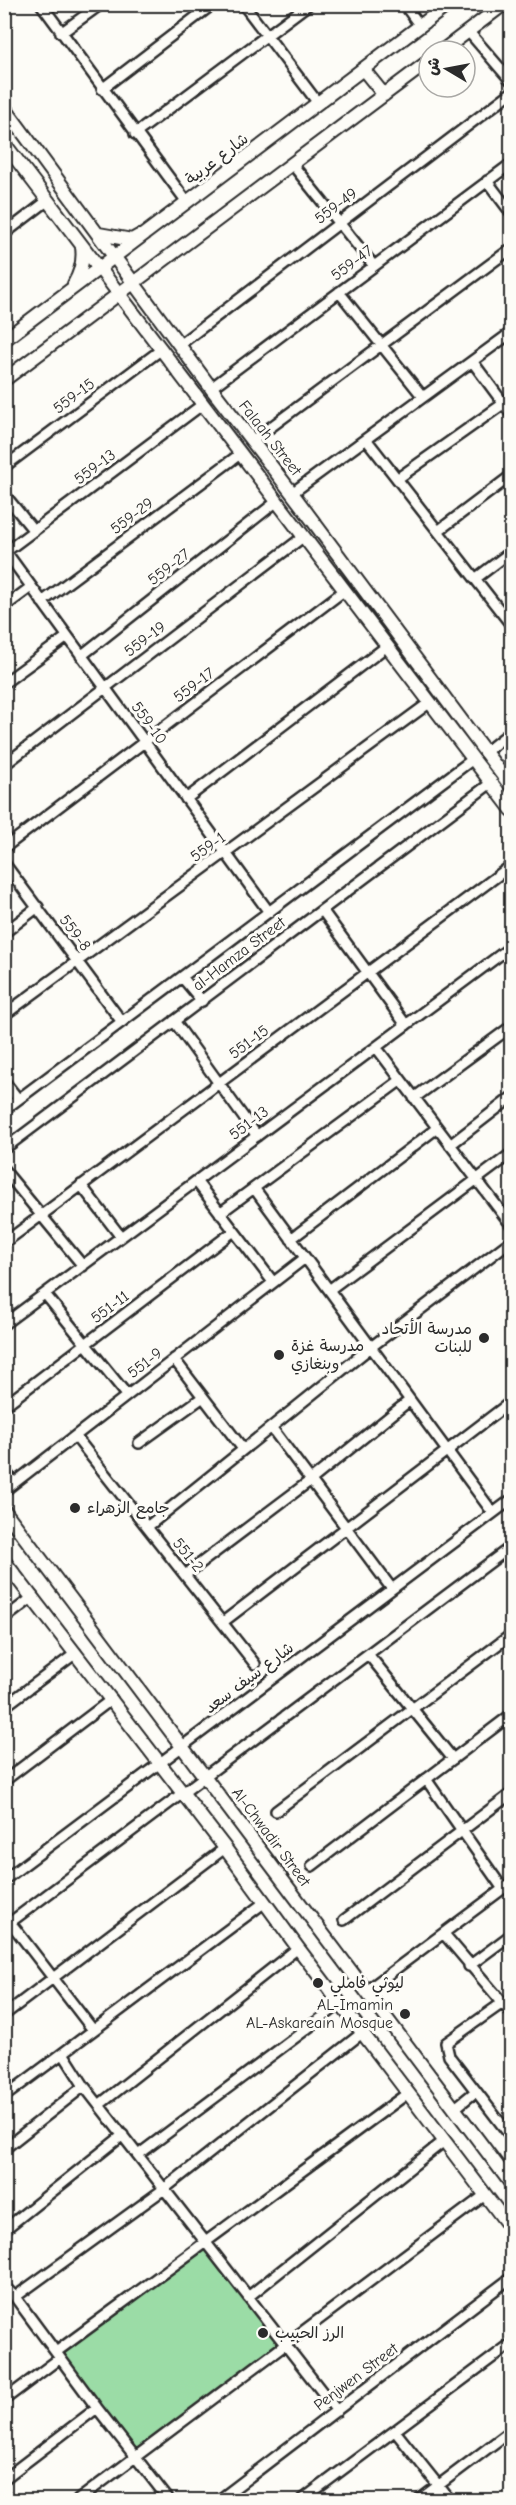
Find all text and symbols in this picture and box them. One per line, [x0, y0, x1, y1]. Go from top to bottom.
north arrow [417, 39, 477, 99]
text: ش [423, 56, 444, 77]
street label: شارع عربية [182, 130, 253, 190]
street label: 559-49 [311, 184, 361, 228]
street label: 559-47 [328, 241, 377, 285]
street label: 559-15 [50, 375, 98, 417]
street label: Falaah Street [235, 397, 305, 480]
street label: 559-13 [71, 446, 119, 488]
street label: 559-29 [107, 494, 157, 538]
street label: 559-27 [144, 545, 194, 589]
street label: 559-19 [121, 618, 169, 660]
street label: 559-17 [170, 664, 218, 706]
street label: 559-10 [128, 698, 170, 748]
street label: 559-1 [187, 828, 229, 866]
street label: 559-8 [56, 911, 94, 955]
street label: al-Hamza Street [189, 913, 289, 995]
street label: 551-15 [226, 1021, 272, 1063]
street label: 551-13 [226, 1102, 272, 1144]
street label: 551-11 [87, 1287, 133, 1327]
place label: مدرسة الأتحاد للبنات [381, 1318, 472, 1356]
marker: مدرسة الأتحاد للبنات [477, 1331, 491, 1345]
place label: مدرسة غزة وبنغازي [291, 1337, 364, 1375]
street label: 551-9 [124, 1344, 166, 1382]
marker: مدرسة غزة وبنغازي [272, 1348, 286, 1362]
place label: جامع الزهراء [87, 1499, 170, 1519]
marker: جامع الزهراء [68, 1501, 82, 1515]
street label: 551-2 [169, 1534, 207, 1576]
street label: شارع سيف سعد [201, 1639, 298, 1719]
street label: Al-Chwadir Street [228, 1784, 314, 1890]
place label: ليوثي فاملي [330, 1974, 404, 1997]
marker: ليوثي فاملي [311, 1976, 325, 1990]
place label: AL-Imamin AL-Askareain Mosque [246, 1996, 393, 2032]
marker: AL-Imamin AL-Askareain Mosque [398, 2007, 412, 2021]
place label: الرز الحبيب [275, 2324, 344, 2342]
marker: الرز الحبيب [256, 2326, 270, 2340]
street label: Penjwen Street [310, 2339, 402, 2414]

